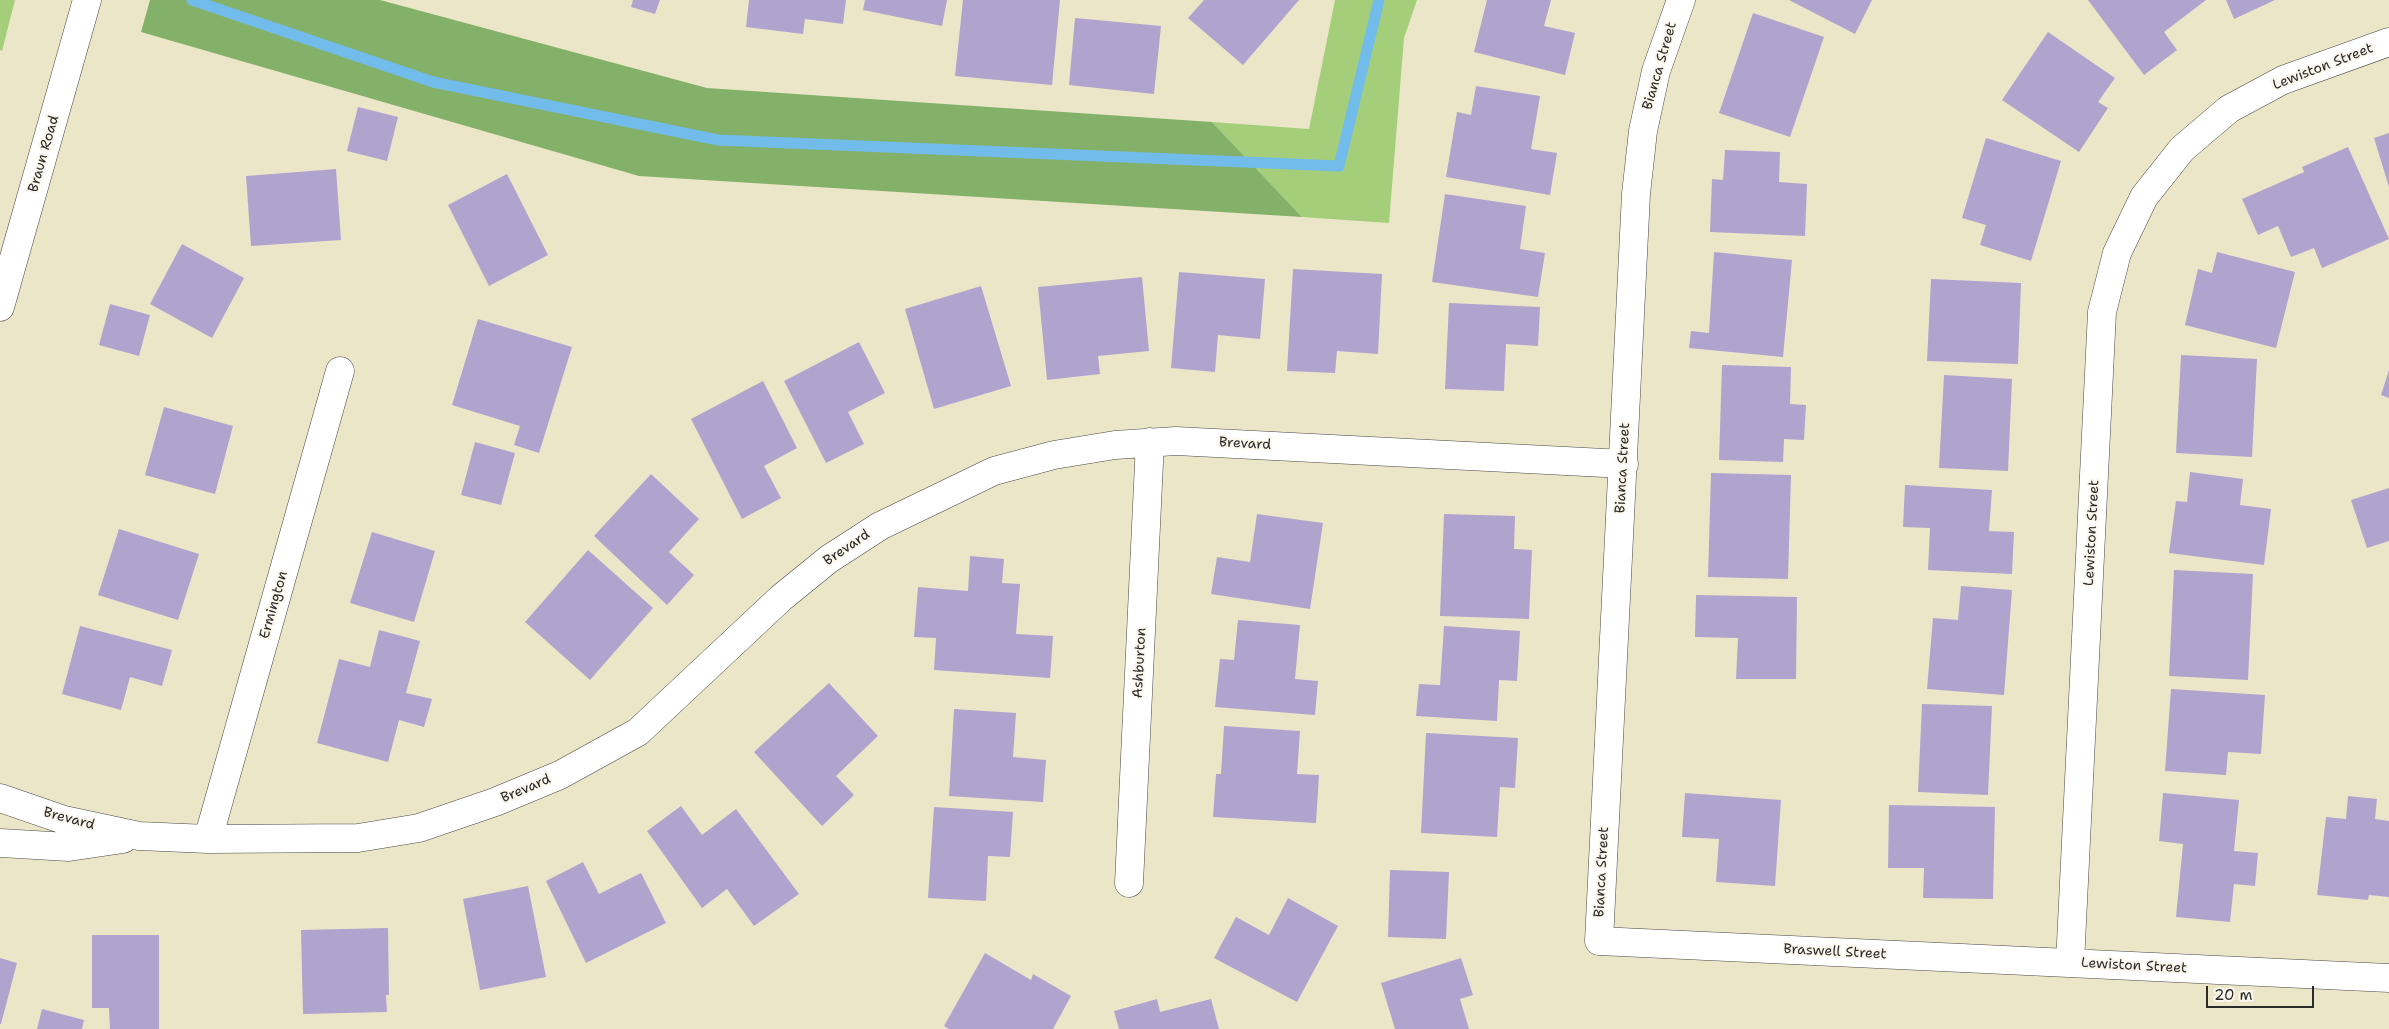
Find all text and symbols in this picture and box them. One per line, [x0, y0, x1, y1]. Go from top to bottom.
street label: Bianca Street [1639, 20, 1681, 112]
street label: Lewiston Street [2270, 40, 2376, 94]
street label: Braun Road [25, 114, 63, 194]
street label: Bianca Street [1612, 422, 1634, 514]
street label: Brevard [1218, 434, 1272, 454]
street label: Lewiston Street [2081, 480, 2103, 586]
street label: Brevard [821, 526, 873, 570]
street label: Ermington [256, 569, 292, 641]
street label: Ashburton [1130, 627, 1150, 699]
street label: Brevard [499, 771, 553, 807]
street label: Brevard [42, 804, 96, 834]
street label: Bianca Street [1591, 826, 1613, 918]
street label: Braswell Street [1783, 941, 1887, 963]
street label: Lewiston Street [2081, 955, 2187, 977]
scale bar [2209, 976, 2316, 1008]
text: 20 m [2214, 985, 2253, 1005]

